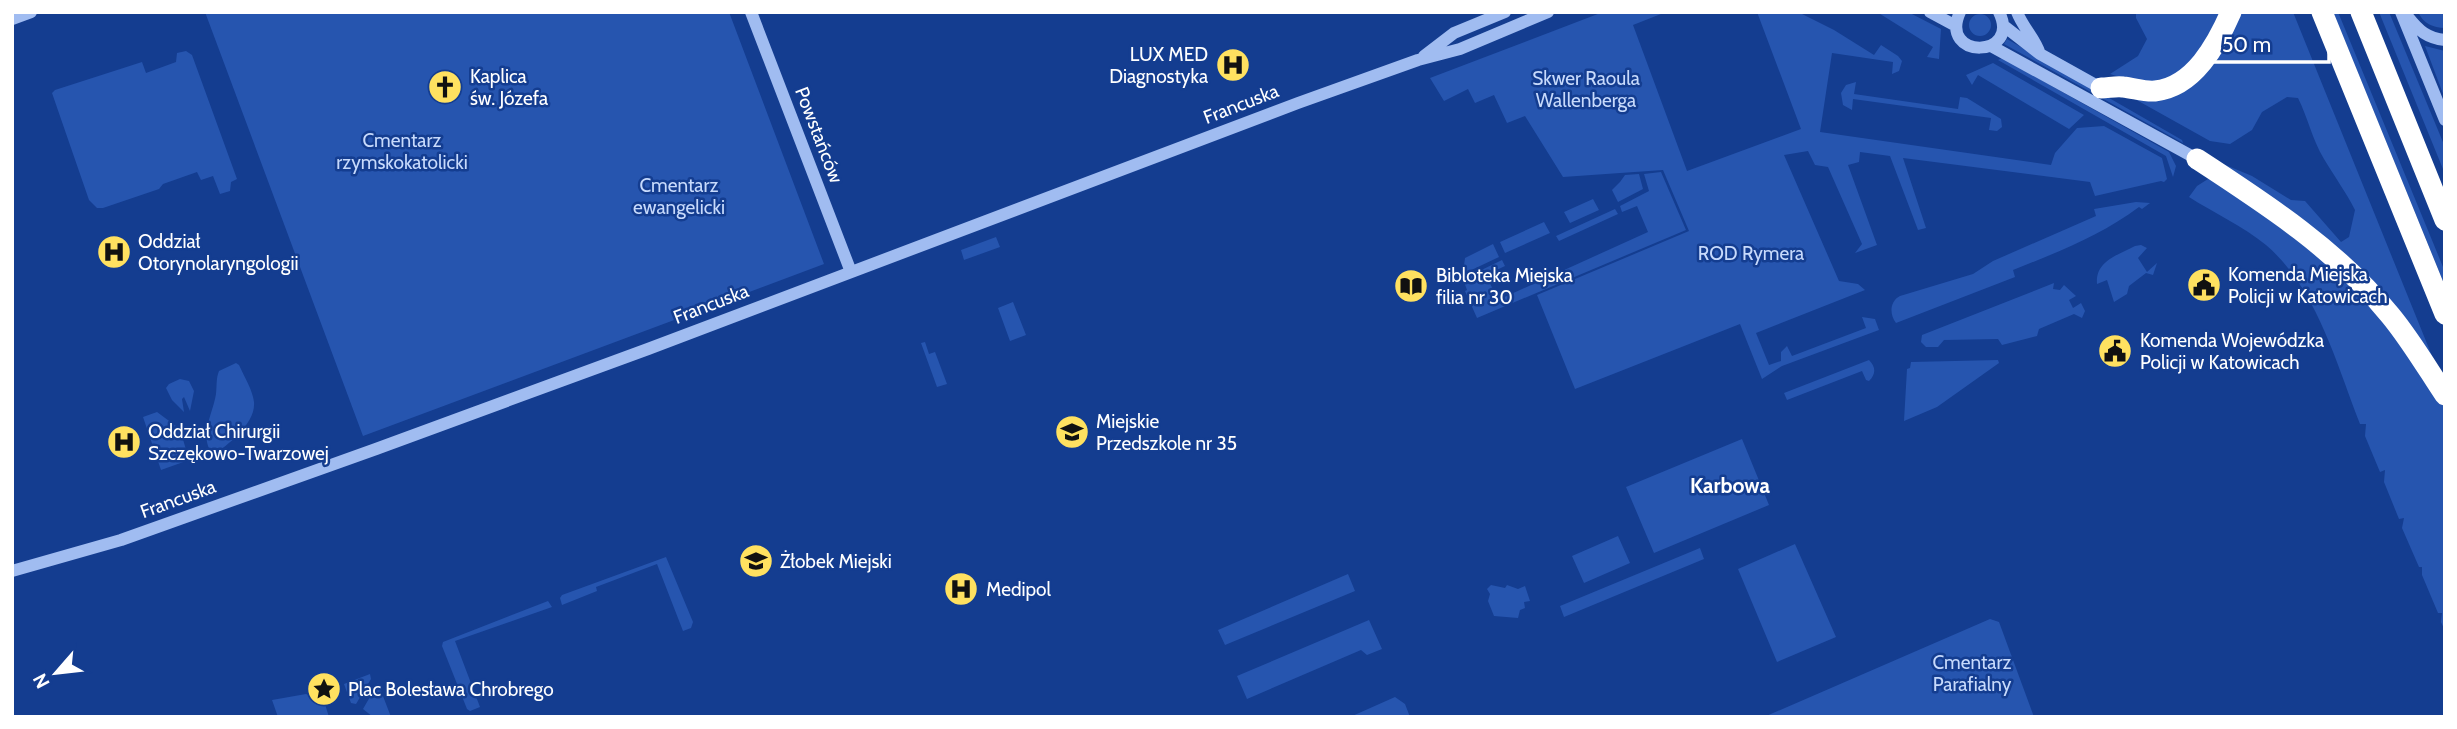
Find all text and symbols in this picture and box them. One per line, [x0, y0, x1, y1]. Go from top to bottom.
scale bar [2212, 21, 2329, 65]
text: 50 m [2222, 32, 2271, 57]
place label: LUX MED Diagnostyka [1109, 43, 1208, 88]
hospital icon: LUX MED Diagnostyka [1214, 46, 1252, 84]
place label: Kaplica św. Józefa [470, 65, 548, 110]
park label: Skwer Raoula Wallenberga [1532, 67, 1640, 112]
church icon: Kaplica św. Józefa [426, 68, 464, 106]
street label: Francuska [1200, 79, 1282, 129]
street label: Powstańców [790, 84, 848, 187]
park label: Cmentarz rzymskokatolicki [336, 129, 468, 174]
park label: Cmentarz ewangelicki [633, 174, 725, 219]
place label: Oddział Otorynolaryngologii [138, 230, 299, 275]
hospital icon: Oddział Otorynolaryngologii [95, 233, 133, 271]
park label: ROD Rymera [1698, 242, 1804, 265]
place label: Komenda Miejska Policji w Katowicach [2228, 263, 2387, 308]
place label: Bibloteka Miejska filia nr 30 [1436, 264, 1573, 309]
public building icon: Komenda Miejska Policji w Katowicach [2185, 266, 2223, 304]
library icon: Bibloteka Miejska filia nr 30 [1392, 267, 1430, 305]
street label: Francuska [670, 279, 752, 329]
place label: Komenda Wojewódzka Policji w Katowicach [2140, 329, 2324, 374]
public building icon: Komenda Wojewódzka Policji w Katowicach [2096, 332, 2134, 370]
place label: Miejskie Przedszkole nr 35 [1096, 410, 1237, 455]
school or university icon: Miejskie Przedszkole nr 35 [1053, 413, 1091, 451]
place label: Oddział Chirurgii Szczękowo-Twarzowej [148, 420, 329, 465]
hospital icon: Oddział Chirurgii Szczękowo-Twarzowej [105, 423, 143, 461]
district label: Karbowa [1690, 473, 1770, 498]
street label: Francuska [137, 475, 219, 523]
school or university icon: Żłobek Miejski [737, 542, 775, 580]
place label: Żłobek Miejski [780, 550, 892, 573]
hospital icon: Medipol [942, 570, 980, 608]
place label: Medipol [986, 578, 1052, 601]
north arrow [21, 638, 91, 708]
park label: Cmentarz Parafialny [1933, 651, 2012, 696]
text: N [28, 669, 55, 692]
place icon: Plac Bolesława Chrobrego [305, 670, 343, 708]
place label: Plac Bolesława Chrobrego [348, 678, 554, 701]

